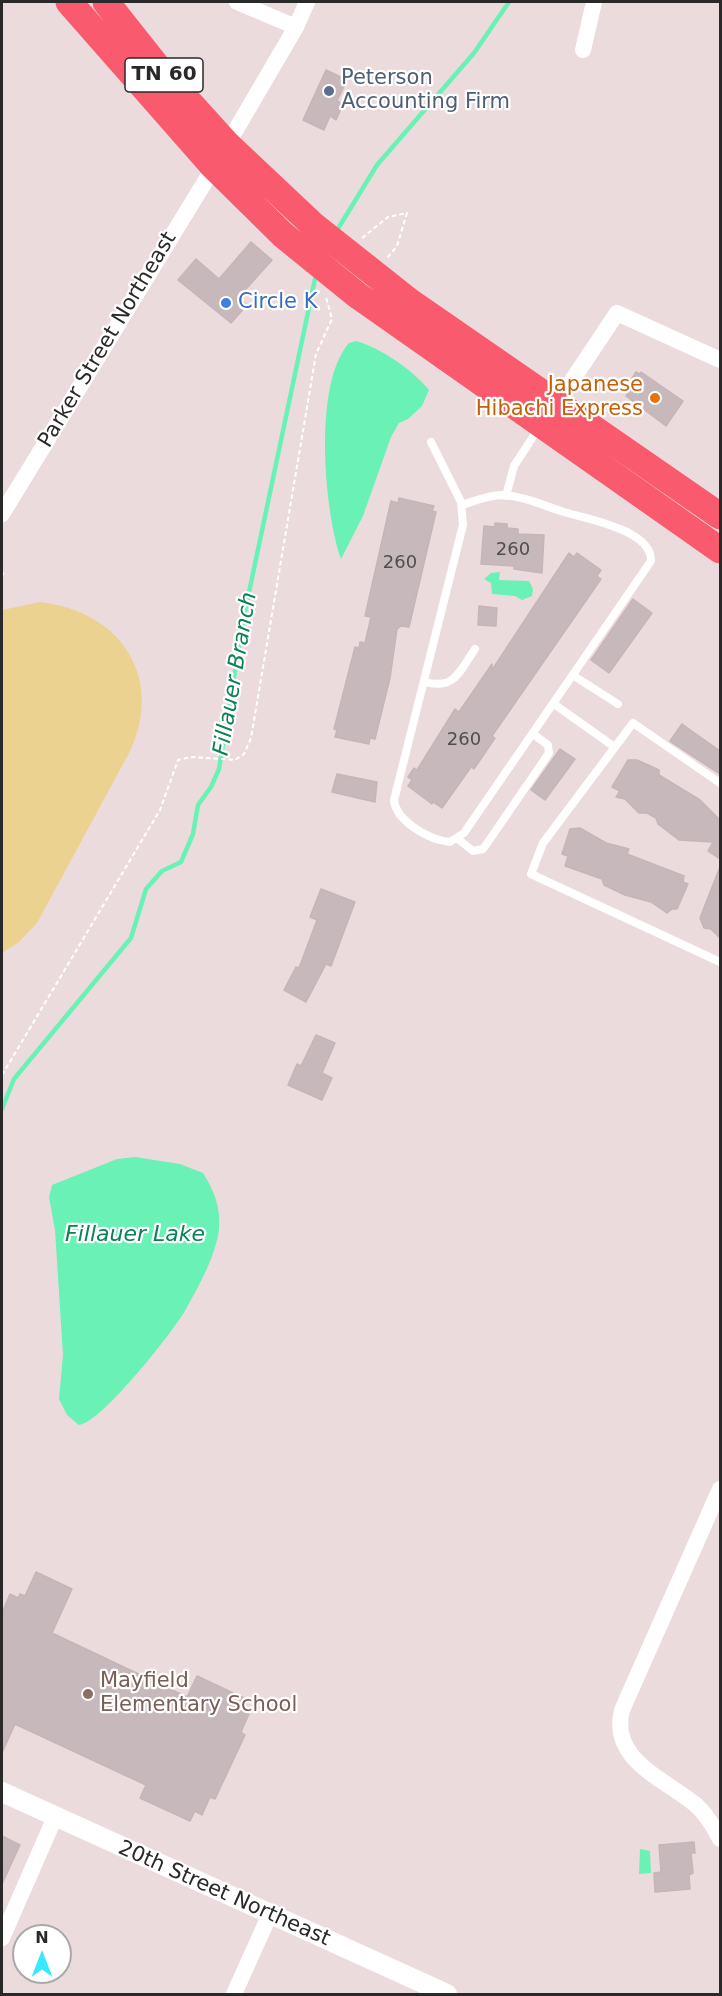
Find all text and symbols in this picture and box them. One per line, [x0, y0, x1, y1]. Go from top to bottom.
road number: TN 60 [125, 58, 203, 92]
place label: Peterson Accounting Firm [341, 66, 510, 116]
marker: Peterson Accounting Firm [322, 84, 336, 98]
street label: Parker Street Northeast [34, 228, 182, 452]
place label: Circle K [238, 290, 317, 316]
marker: Circle K [219, 296, 233, 310]
place label: Japanese Hibachi Express [476, 373, 643, 423]
marker: Japanese Hibachi Express [648, 391, 662, 405]
house number: 260 [496, 539, 530, 561]
house number: 260 [383, 552, 417, 574]
water label: Fillauer Branch [209, 590, 263, 758]
house number: 260 [447, 729, 481, 751]
water label: Fillauer Lake [65, 1222, 205, 1248]
place label: Mayfield Elementary School [100, 1669, 297, 1719]
marker: Mayfield Elementary School [81, 1687, 95, 1701]
street label: 20th Street Northeast [114, 1836, 334, 1952]
north arrow [12, 1924, 72, 1984]
text: N [35, 1928, 49, 1947]

